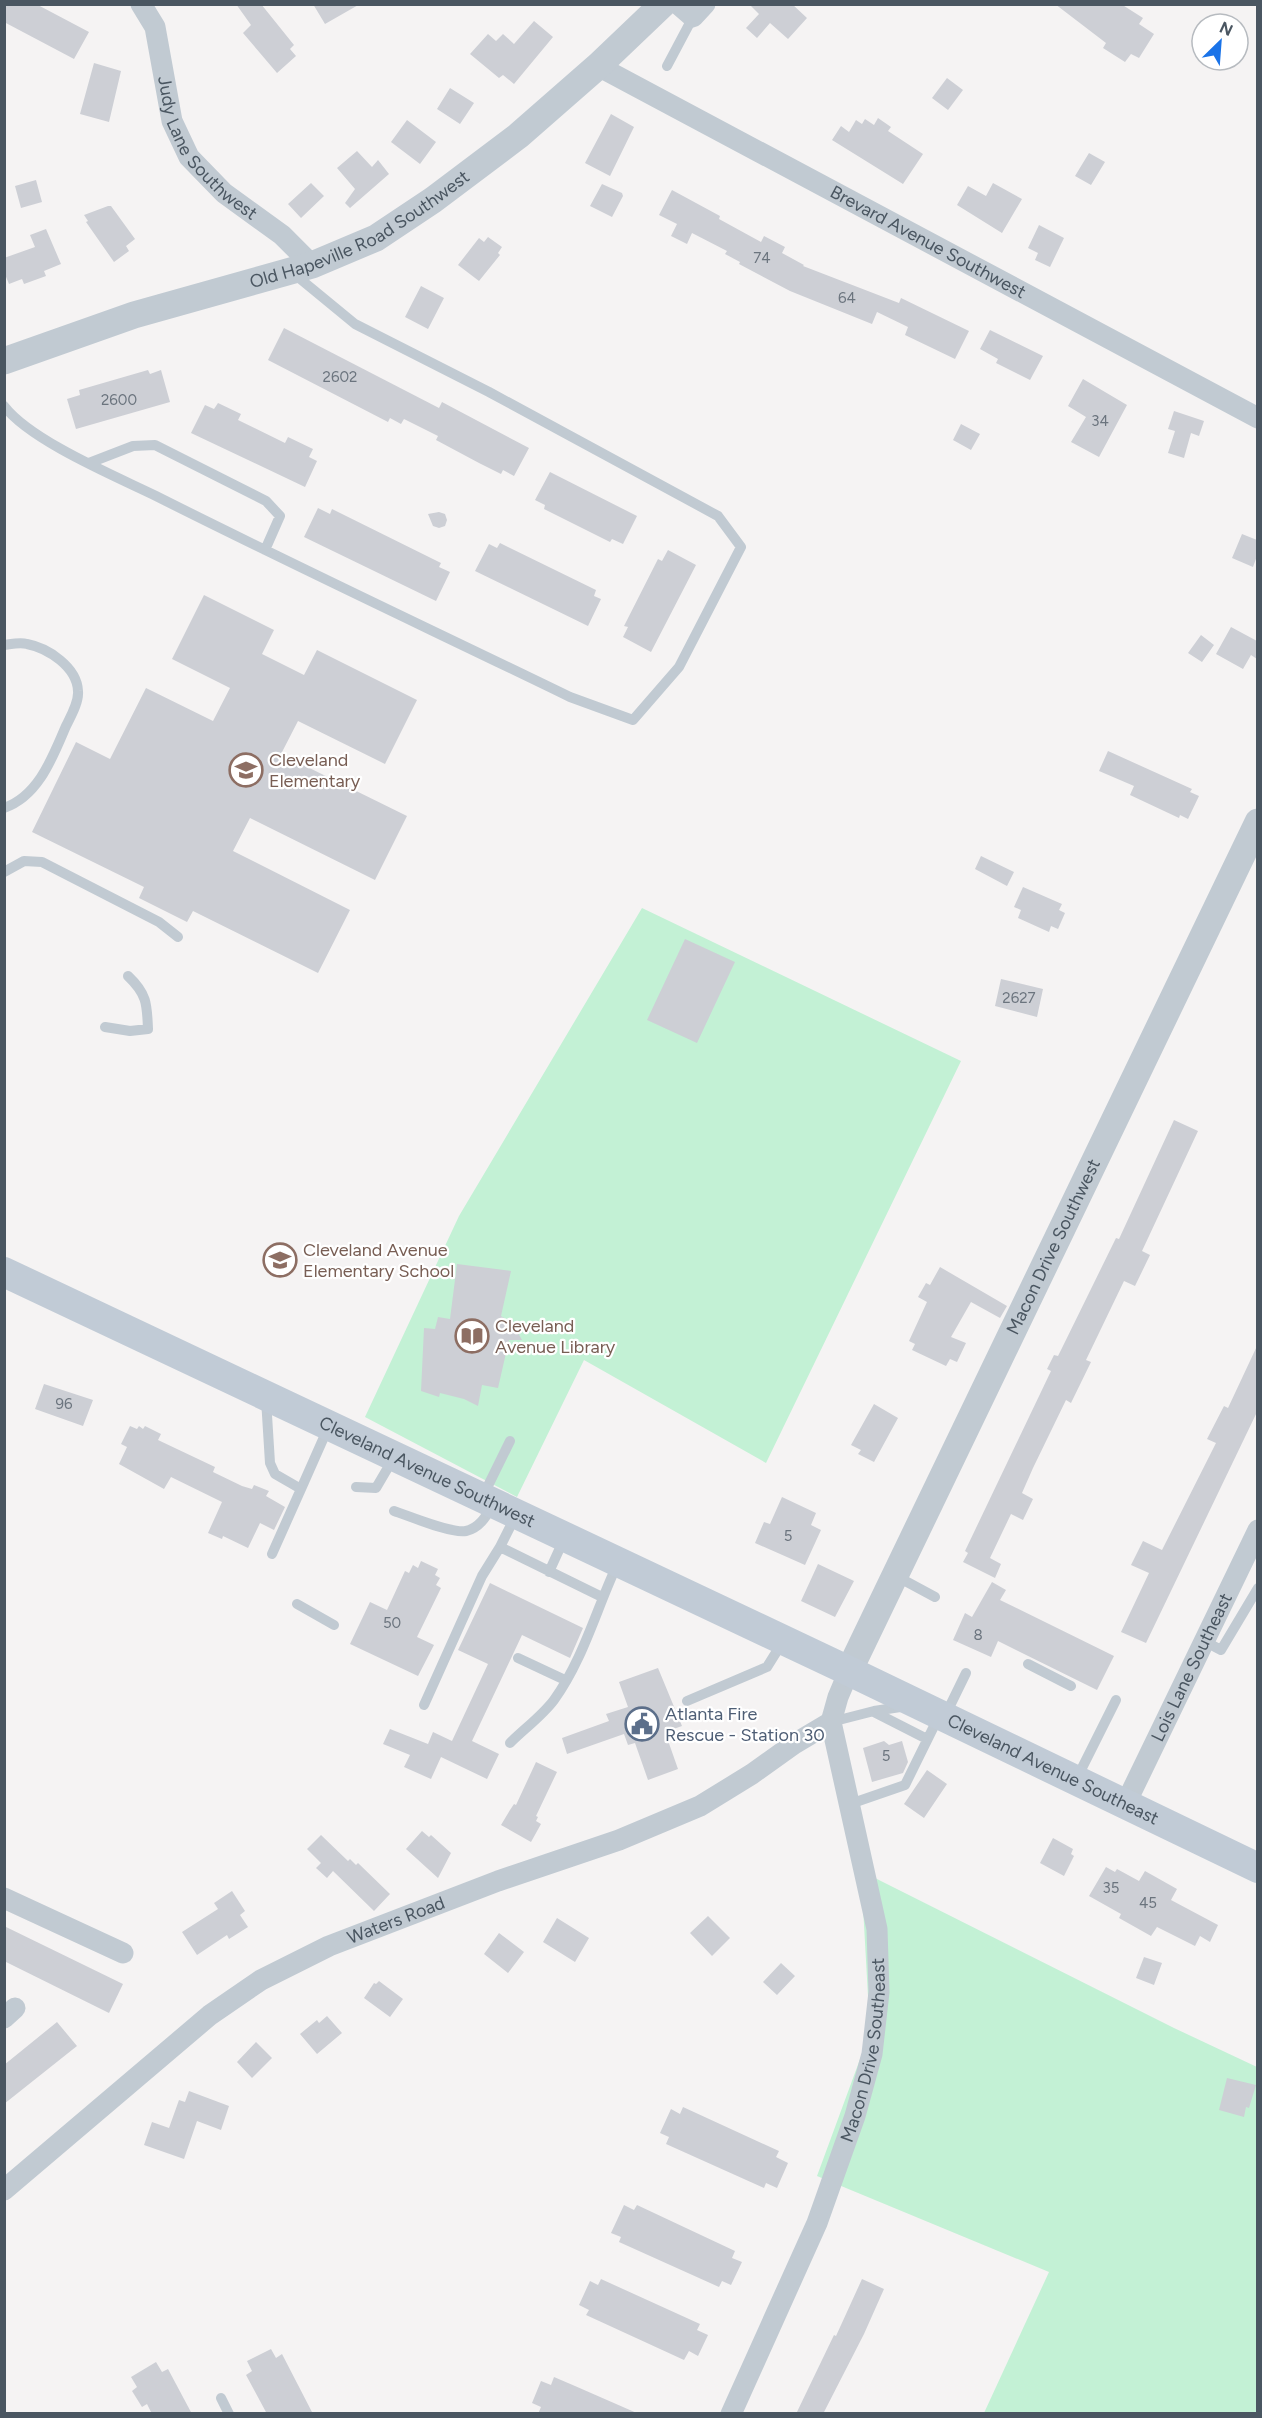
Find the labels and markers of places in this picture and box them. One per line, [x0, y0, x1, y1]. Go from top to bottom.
place label: Cleveland Elementary [269, 749, 361, 792]
school or university icon: Cleveland Elementary [228, 752, 264, 788]
place label: Cleveland Avenue Elementary School [303, 1239, 454, 1282]
school or university icon: Cleveland Avenue Elementary School [262, 1242, 298, 1278]
place label: Cleveland Avenue Library [495, 1315, 616, 1358]
library icon: Cleveland Avenue Library [454, 1318, 490, 1354]
place label: Atlanta Fire Rescue - Station 30 [665, 1703, 825, 1746]
public building icon: Atlanta Fire Rescue - Station 30 [624, 1706, 660, 1742]

